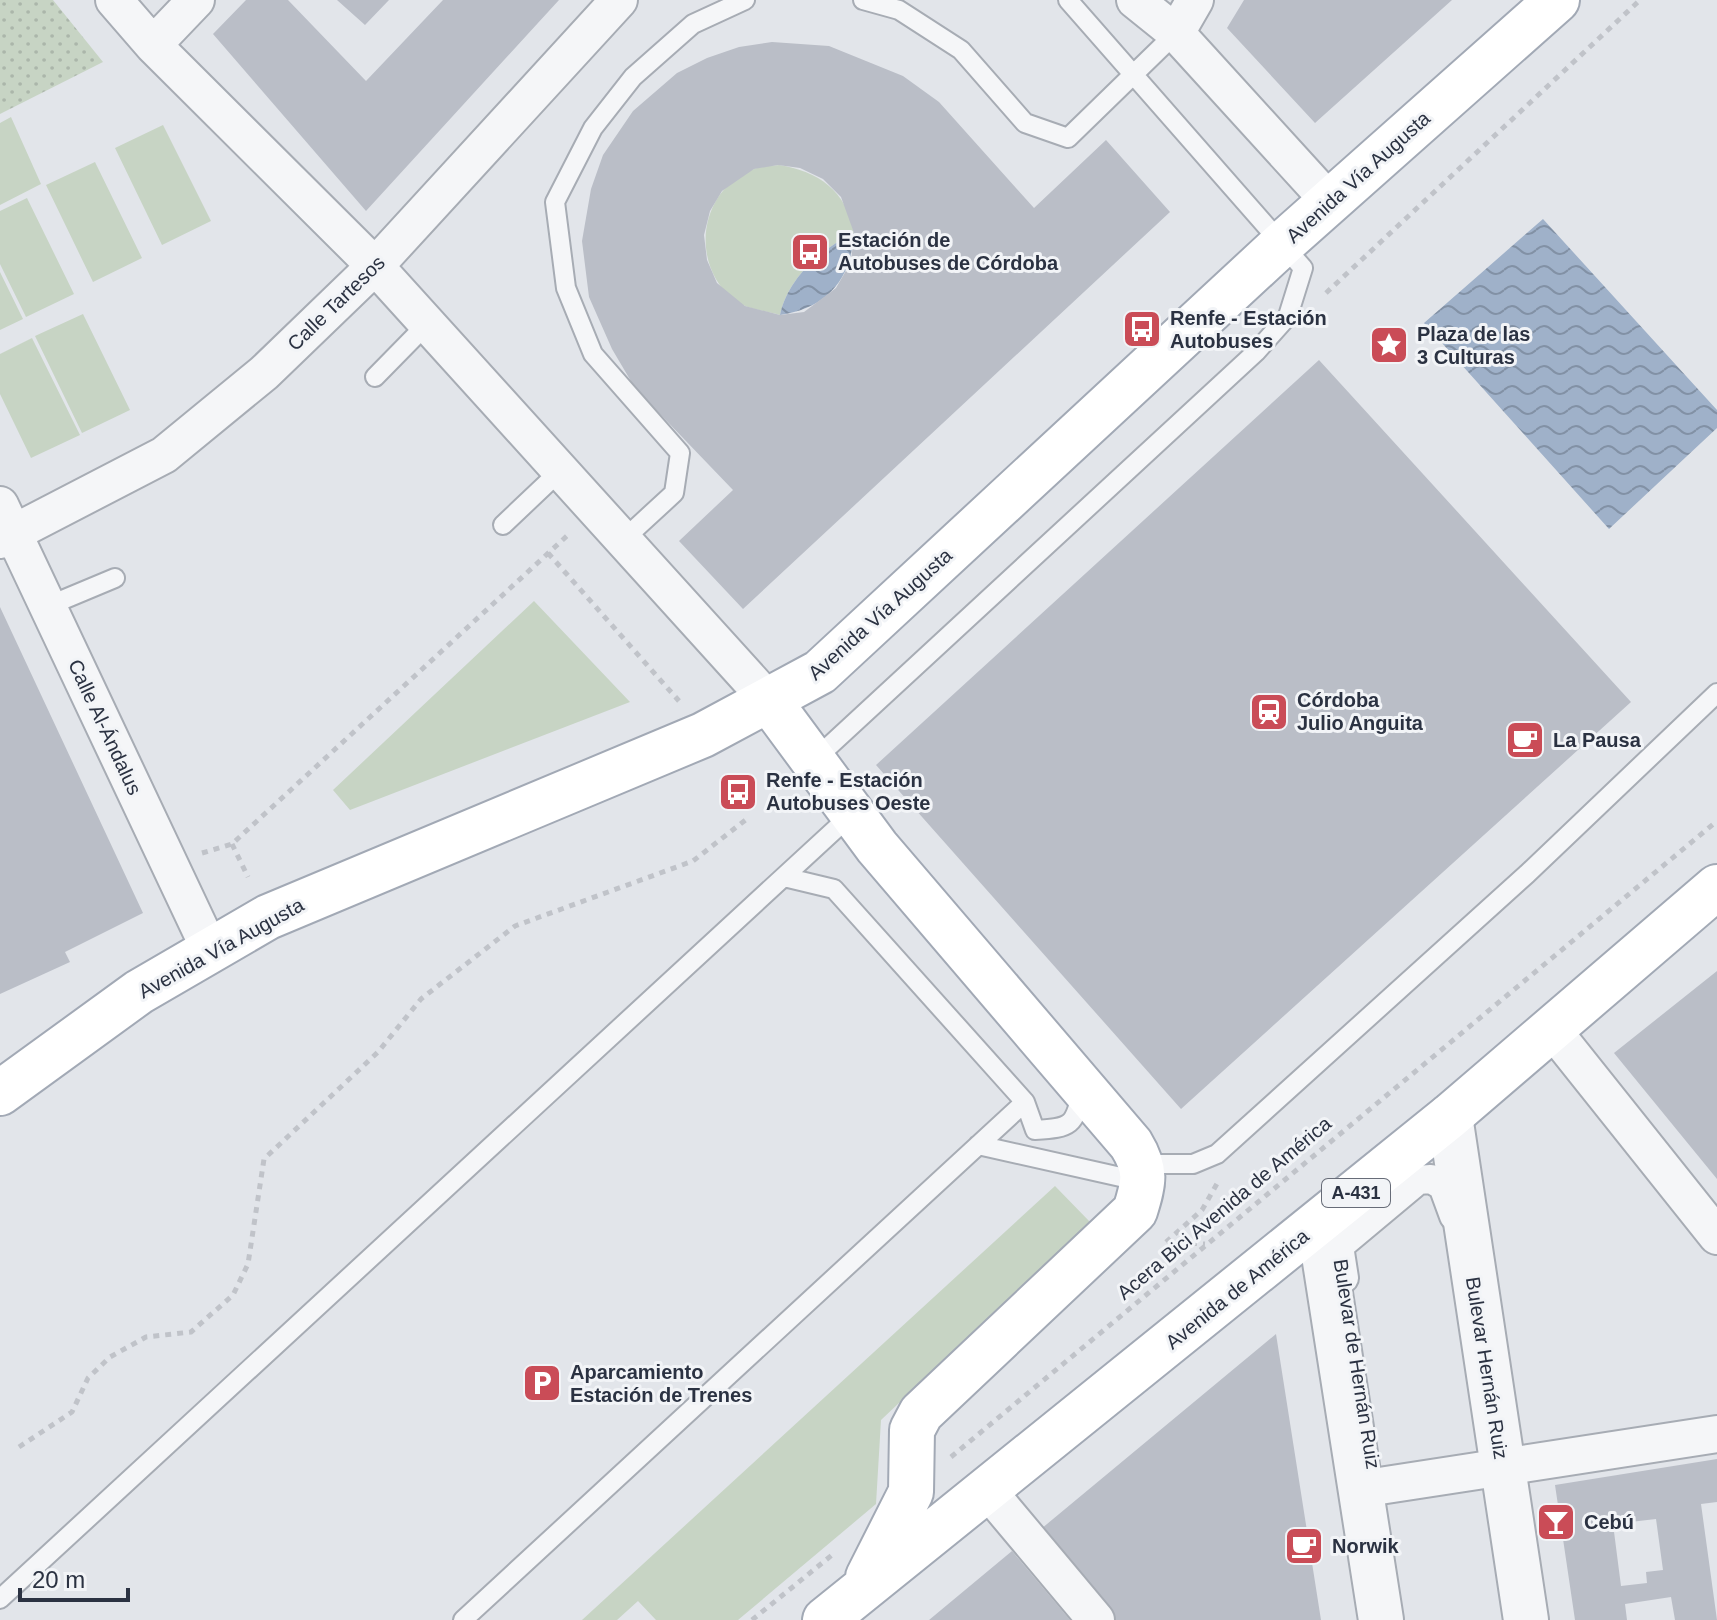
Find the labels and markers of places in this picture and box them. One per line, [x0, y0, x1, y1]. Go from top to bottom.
place label: Estación de Autobuses de Córdoba [838, 229, 1059, 274]
bus stop icon: Estación de Autobuses de Córdoba [789, 231, 831, 273]
place label: Renfe - Estación Autobuses [1170, 307, 1327, 352]
bus stop icon: Renfe - Estación Autobuses [1121, 308, 1163, 350]
place label: Plaza de las 3 Culturas [1417, 323, 1530, 368]
place icon: Plaza de las 3 Culturas [1368, 324, 1410, 366]
place label: Córdoba Julio Anguita [1297, 689, 1424, 734]
station icon: Córdoba Julio Anguita [1248, 691, 1290, 733]
cafe icon: La Pausa [1504, 719, 1546, 761]
place label: La Pausa [1553, 729, 1642, 751]
place label: Renfe - Estación Autobuses Oeste [766, 769, 930, 814]
bus stop icon: Renfe - Estación Autobuses Oeste [717, 771, 759, 813]
place label: Aparcamiento Estación de Trenes [570, 1361, 752, 1406]
parking icon: Aparcamiento Estación de Trenes [521, 1362, 563, 1404]
bar icon: Cebú [1535, 1501, 1577, 1543]
place label: Cebú [1584, 1511, 1634, 1533]
cafe icon: Norwik [1283, 1525, 1325, 1567]
place label: Norwik [1332, 1535, 1400, 1557]

